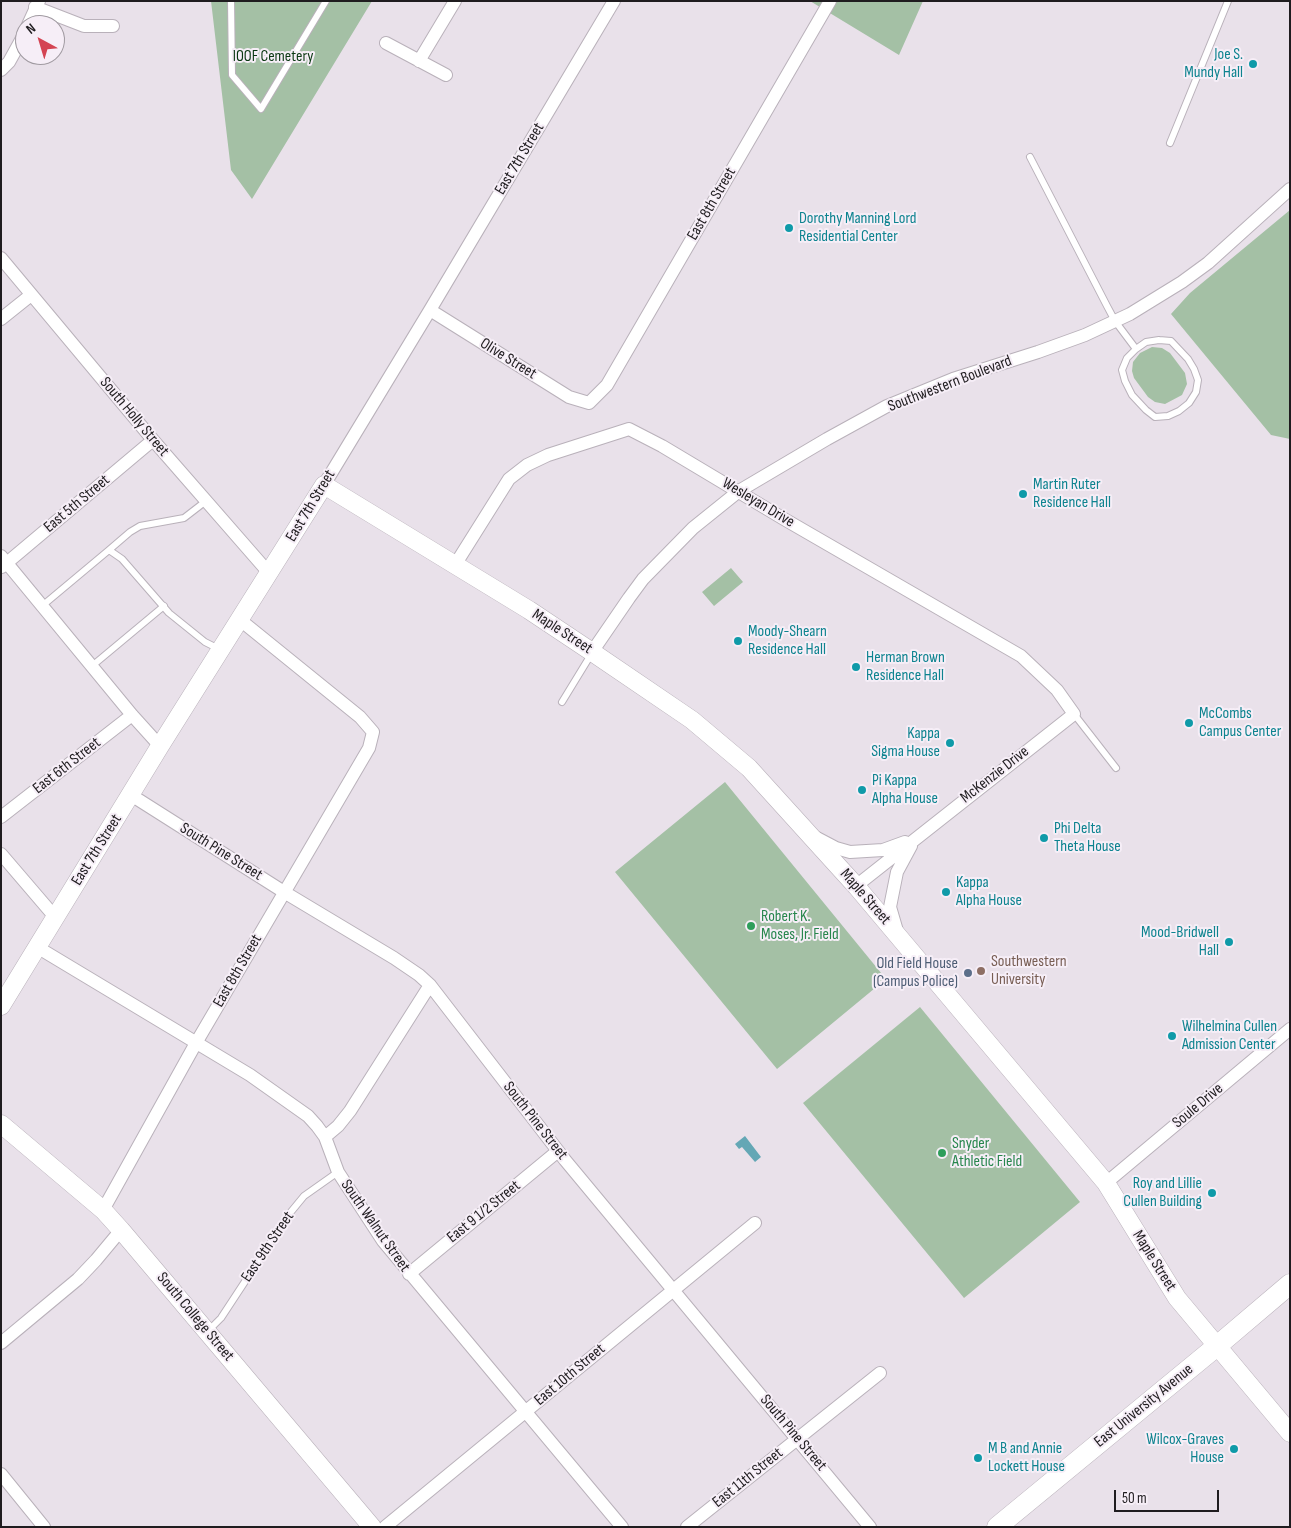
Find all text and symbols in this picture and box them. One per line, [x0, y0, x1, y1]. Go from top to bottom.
north arrow [15, 15, 65, 65]
text: N [23, 20, 39, 38]
place label: Joe S. Mundy Hall [1184, 45, 1243, 83]
park label: IOOF Cemetery [233, 47, 313, 67]
marker: Joe S. Mundy Hall [1247, 58, 1259, 70]
street label: East 7th Street [491, 120, 549, 198]
street label: East 8th Street [684, 164, 740, 244]
place label: Dorothy Manning Lord Residential Center [799, 209, 916, 247]
marker: Dorothy Manning Lord Residential Center [783, 222, 795, 234]
street label: Olive Street [476, 334, 540, 384]
street label: Southwestern Boulevard [885, 352, 1015, 416]
street label: South Holly Street [95, 373, 173, 461]
street label: East 7th Street [282, 467, 340, 545]
street label: East 5th Street [40, 471, 114, 537]
street label: Wesleyan Drive [718, 474, 798, 532]
place label: Martin Ruter Residence Hall [1033, 475, 1111, 513]
marker: Martin Ruter Residence Hall [1017, 488, 1029, 500]
street label: Maple Street [528, 605, 596, 659]
place label: Moody-Shearn Residence Hall [748, 622, 827, 660]
marker: Moody-Shearn Residence Hall [732, 635, 744, 647]
place label: Herman Brown Residence Hall [866, 648, 945, 686]
marker: Herman Brown Residence Hall [850, 661, 862, 673]
place label: McCombs Campus Center [1199, 704, 1281, 742]
marker: McCombs Campus Center [1183, 717, 1195, 729]
place label: Kappa Sigma House [871, 724, 940, 762]
street label: East 6th Street [29, 734, 105, 798]
marker: Kappa Sigma House [944, 737, 956, 749]
street label: McKenzie Drive [957, 742, 1033, 808]
place label: Pi Kappa Alpha House [872, 771, 938, 809]
marker: Pi Kappa Alpha House [856, 784, 868, 796]
street label: East 7th Street [68, 811, 126, 889]
street label: South Pine Street [176, 819, 266, 885]
place label: Phi Delta Theta House [1054, 819, 1121, 857]
marker: Phi Delta Theta House [1038, 832, 1050, 844]
street label: Maple Street [835, 865, 895, 929]
place label: Kappa Alpha House [956, 873, 1022, 911]
marker: Kappa Alpha House [940, 886, 952, 898]
place label: Robert K. Moses, Jr. Field [761, 907, 839, 945]
marker: Robert K. Moses, Jr. Field [745, 920, 757, 932]
place label: Mood-Bridwell Hall [1141, 923, 1219, 961]
street label: East 8th Street [210, 931, 266, 1011]
marker: Mood-Bridwell Hall [1223, 936, 1235, 948]
place label: Southwestern University [991, 952, 1067, 990]
place label: Old Field House (Campus Police) [873, 954, 958, 992]
marker: Southwestern University [975, 965, 987, 977]
marker: Old Field House (Campus Police) [962, 967, 974, 979]
place label: Wilhelmina Cullen Admission Center [1182, 1017, 1277, 1055]
marker: Wilhelmina Cullen Admission Center [1166, 1030, 1178, 1042]
street label: South Pine Street [499, 1078, 571, 1164]
street label: Soule Drive [1169, 1079, 1227, 1133]
place label: Snyder Athletic Field [952, 1134, 1022, 1172]
marker: Snyder Athletic Field [936, 1147, 948, 1159]
place label: Roy and Lillie Cullen Building [1123, 1174, 1202, 1212]
street label: South Walnut Street [336, 1176, 414, 1276]
street label: East 9 1/2 Street [443, 1177, 525, 1247]
marker: Roy and Lillie Cullen Building [1206, 1187, 1218, 1199]
street label: East 9th Street [237, 1208, 299, 1286]
street label: Maple Street [1128, 1227, 1180, 1295]
street label: South College Street [152, 1269, 238, 1365]
street label: East 10th Street [531, 1340, 609, 1410]
street label: East University Avenue [1091, 1360, 1197, 1452]
street label: South Pine Street [756, 1391, 830, 1475]
place label: Wilcox-Graves House [1146, 1430, 1224, 1468]
place label: M B and Annie Lockett House [988, 1439, 1065, 1477]
marker: Wilcox-Graves House [1228, 1443, 1240, 1455]
street label: East 11th Street [709, 1444, 787, 1512]
marker: M B and Annie Lockett House [972, 1452, 984, 1464]
scale bar [1116, 1480, 1221, 1512]
text: 50 m [1122, 1489, 1147, 1508]

